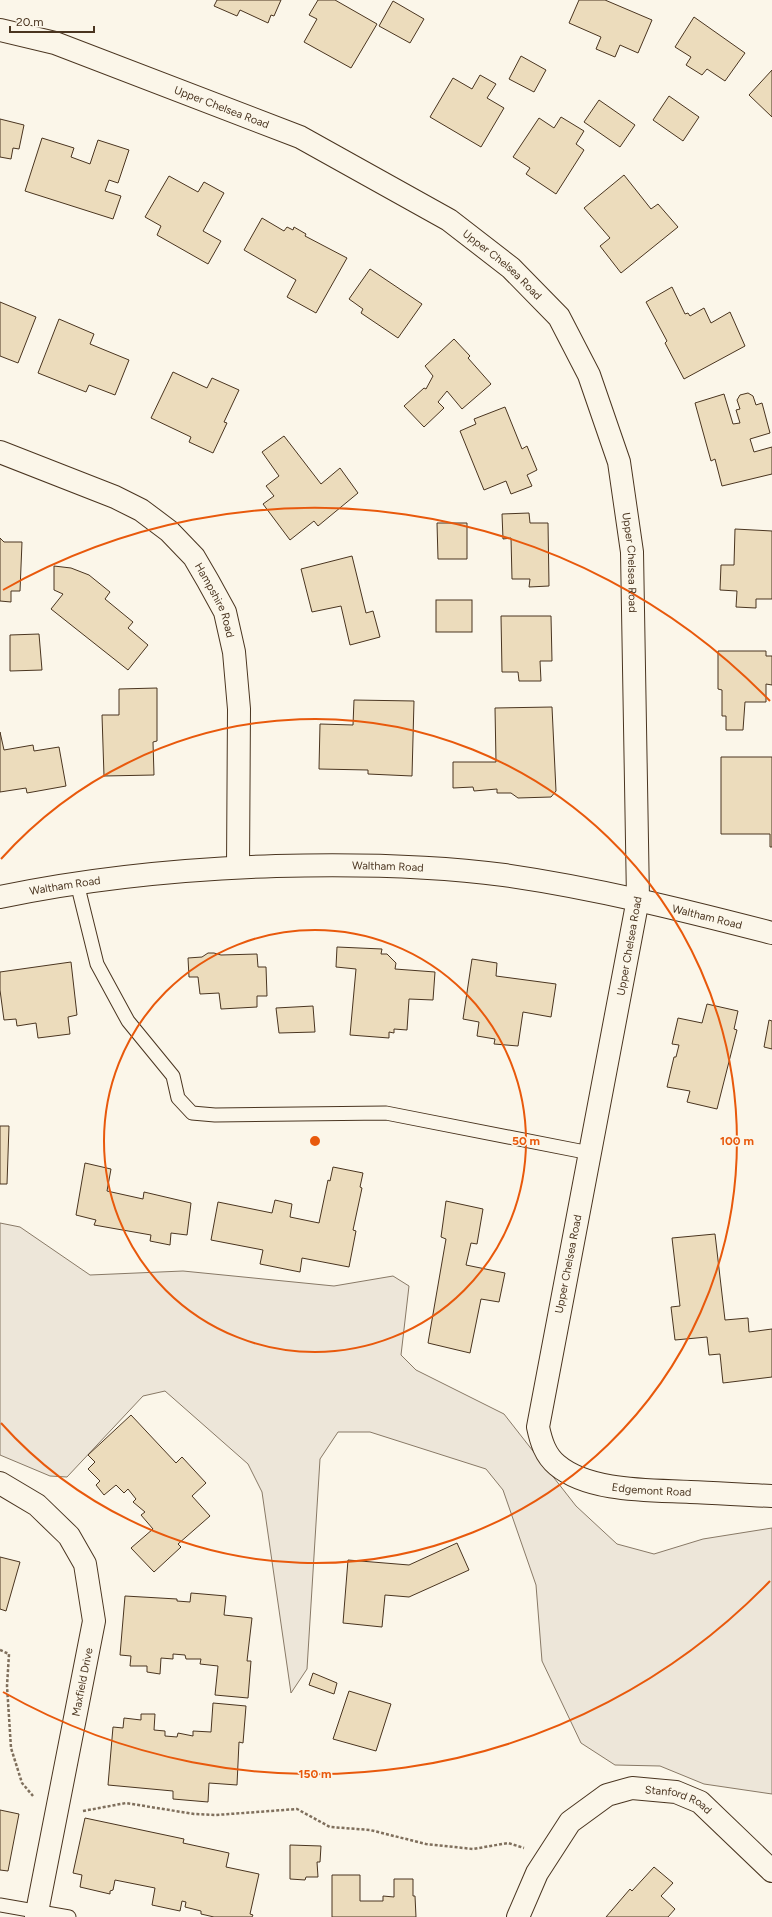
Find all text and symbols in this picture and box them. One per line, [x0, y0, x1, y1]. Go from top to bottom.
scale bar [10, 8, 94, 34]
text: 20 m [16, 15, 44, 29]
street label: Upper Chelsea Road [172, 83, 271, 131]
street label: Upper Chelsea Road [460, 227, 544, 302]
street label: Upper Chelsea Road [619, 511, 639, 613]
street label: Hampshire Road [192, 561, 237, 639]
street label: Waltham Road [352, 859, 424, 875]
street label: Waltham Road [29, 874, 101, 898]
street label: Upper Chelsea Road [614, 895, 645, 997]
street label: Waltham Road [671, 902, 743, 932]
centre of rings [308, 1134, 322, 1148]
text: 50 m [512, 1134, 540, 1148]
text: 100 m [720, 1134, 754, 1148]
street label: Upper Chelsea Road [553, 1214, 584, 1315]
street label: Edgemont Road [611, 1481, 692, 1499]
street label: Maxfield Drive [69, 1647, 96, 1718]
text: 150 m [298, 1767, 332, 1781]
street label: Stanford Road [644, 1783, 714, 1817]

